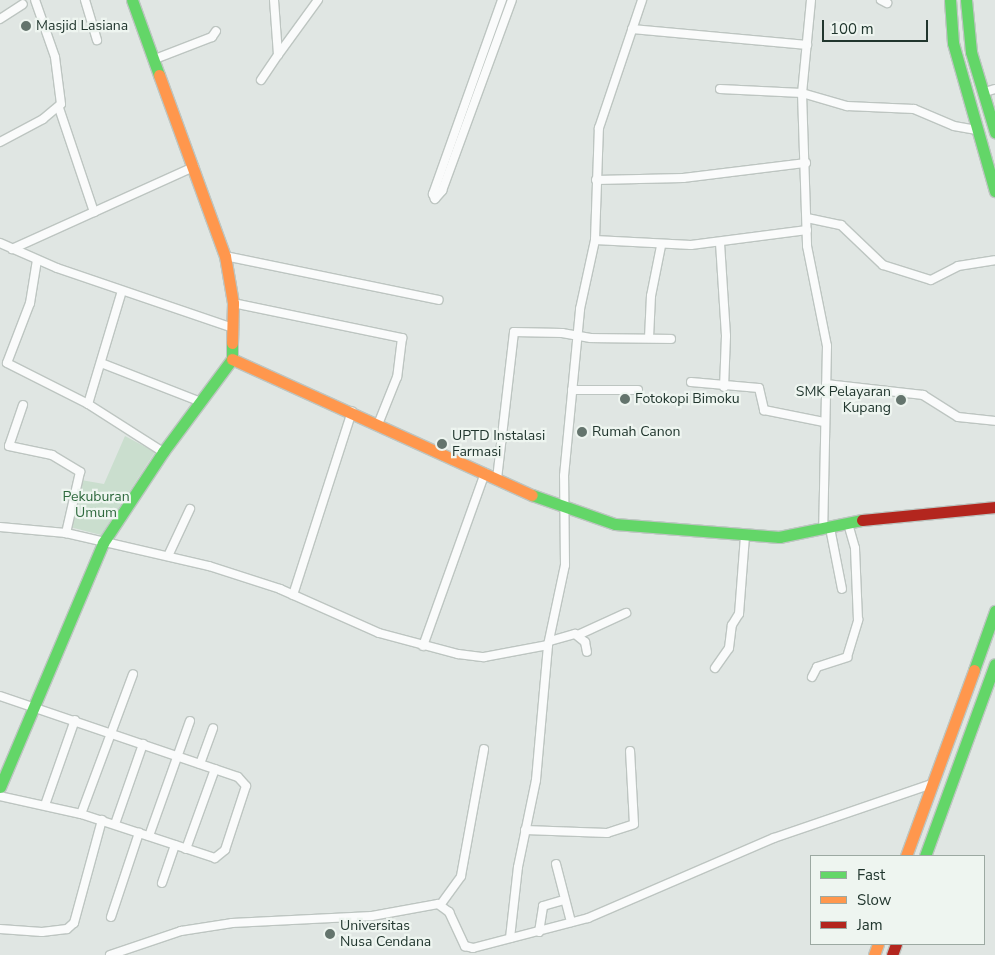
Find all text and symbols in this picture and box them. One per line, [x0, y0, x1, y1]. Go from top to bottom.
scale bar [825, 10, 931, 42]
place label: Masjid Lasiana [36, 18, 128, 34]
text: 100 m [830, 19, 874, 39]
marker: Masjid Lasiana [20, 20, 32, 32]
place label: SMK Pelayaran Kupang [796, 384, 891, 417]
place label: Fotokopi Bimoku [635, 391, 740, 407]
marker: Fotokopi Bimoku [619, 393, 631, 405]
marker: SMK Pelayaran Kupang [895, 394, 907, 406]
place label: Rumah Canon [592, 424, 680, 440]
marker: Rumah Canon [576, 426, 588, 438]
place label: UPTD Instalasi Farmasi [452, 428, 545, 461]
marker: UPTD Instalasi Farmasi [436, 438, 448, 450]
park label: Pekuburan Umum [62, 489, 130, 522]
legend [810, 855, 985, 945]
text: Fast [857, 865, 885, 885]
text: Slow [857, 890, 891, 910]
text: Jam [857, 915, 883, 935]
place label: Universitas Nusa Cendana [340, 918, 431, 950]
marker: Universitas Nusa Cendana [324, 928, 336, 940]

